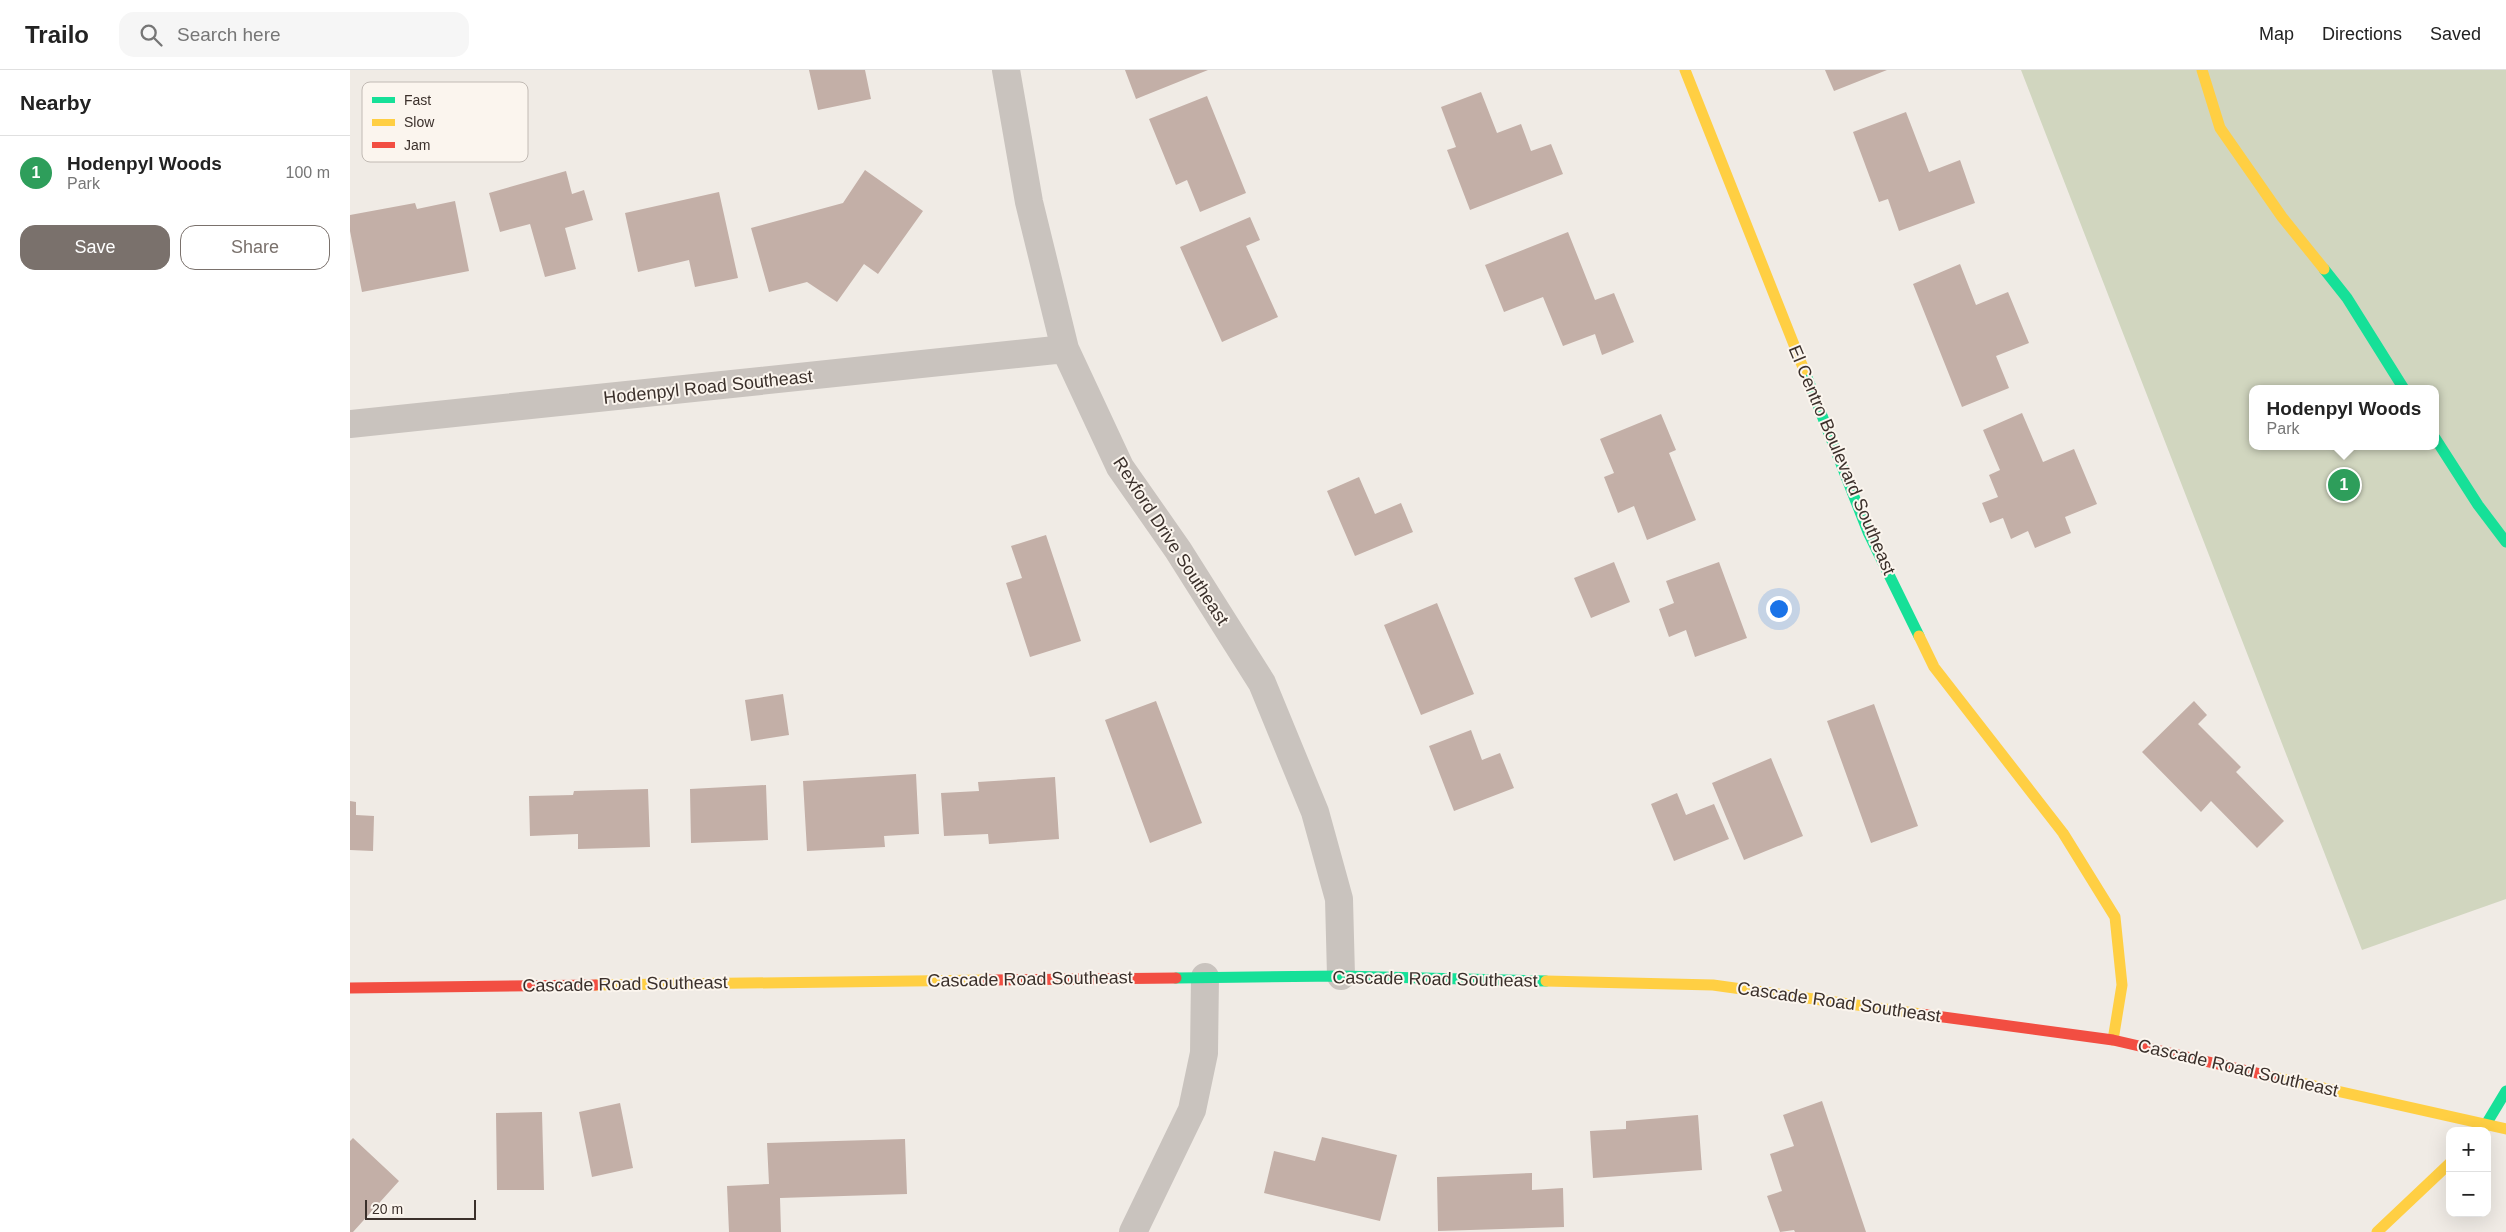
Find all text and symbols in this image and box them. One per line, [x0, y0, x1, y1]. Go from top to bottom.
search box [119, 12, 469, 57]
text: Trailo [25, 21, 89, 48]
icon: search [137, 21, 165, 49]
text: Search here [177, 24, 281, 45]
text: Map [2259, 24, 2294, 44]
text: Directions [2322, 24, 2402, 44]
text: Saved [2430, 24, 2481, 44]
legend [362, 82, 528, 162]
text: Nearby [20, 91, 91, 114]
text: Fast [404, 92, 431, 108]
text: Slow [404, 114, 435, 130]
text: Jam [404, 137, 430, 153]
text: Hodenpyl Woods [67, 153, 222, 174]
text: 1 [32, 164, 40, 181]
text: 100 m [286, 164, 330, 181]
text: Park [67, 175, 100, 192]
button: Save [20, 225, 170, 270]
button: Share [180, 225, 330, 270]
street label: El Centro Boulevard Southeast [1785, 342, 1899, 578]
street label: Hodenpyl Road Southeast [602, 366, 814, 408]
popup [2249, 385, 2439, 450]
text: Hodenpyl Woods [2267, 398, 2421, 419]
text: Park [2267, 420, 2300, 437]
street label: Rexford Drive Southeast [1109, 453, 1233, 629]
pin: 1 [2328, 466, 2360, 504]
your location [1766, 596, 1792, 622]
street label: Cascade Road Southeast [927, 967, 1133, 991]
street label: Cascade Road Southeast [1332, 967, 1538, 991]
street label: Cascade Road Southeast [522, 972, 728, 996]
street label: Cascade Road Southeast [1736, 978, 1942, 1026]
street label: Cascade Road Southeast [2136, 1035, 2340, 1101]
map controls [2446, 1127, 2491, 1217]
button: + [2446, 1127, 2491, 1172]
button: − [2446, 1172, 2491, 1217]
scale bar [365, 1197, 476, 1220]
text: 20 m [372, 1201, 403, 1217]

